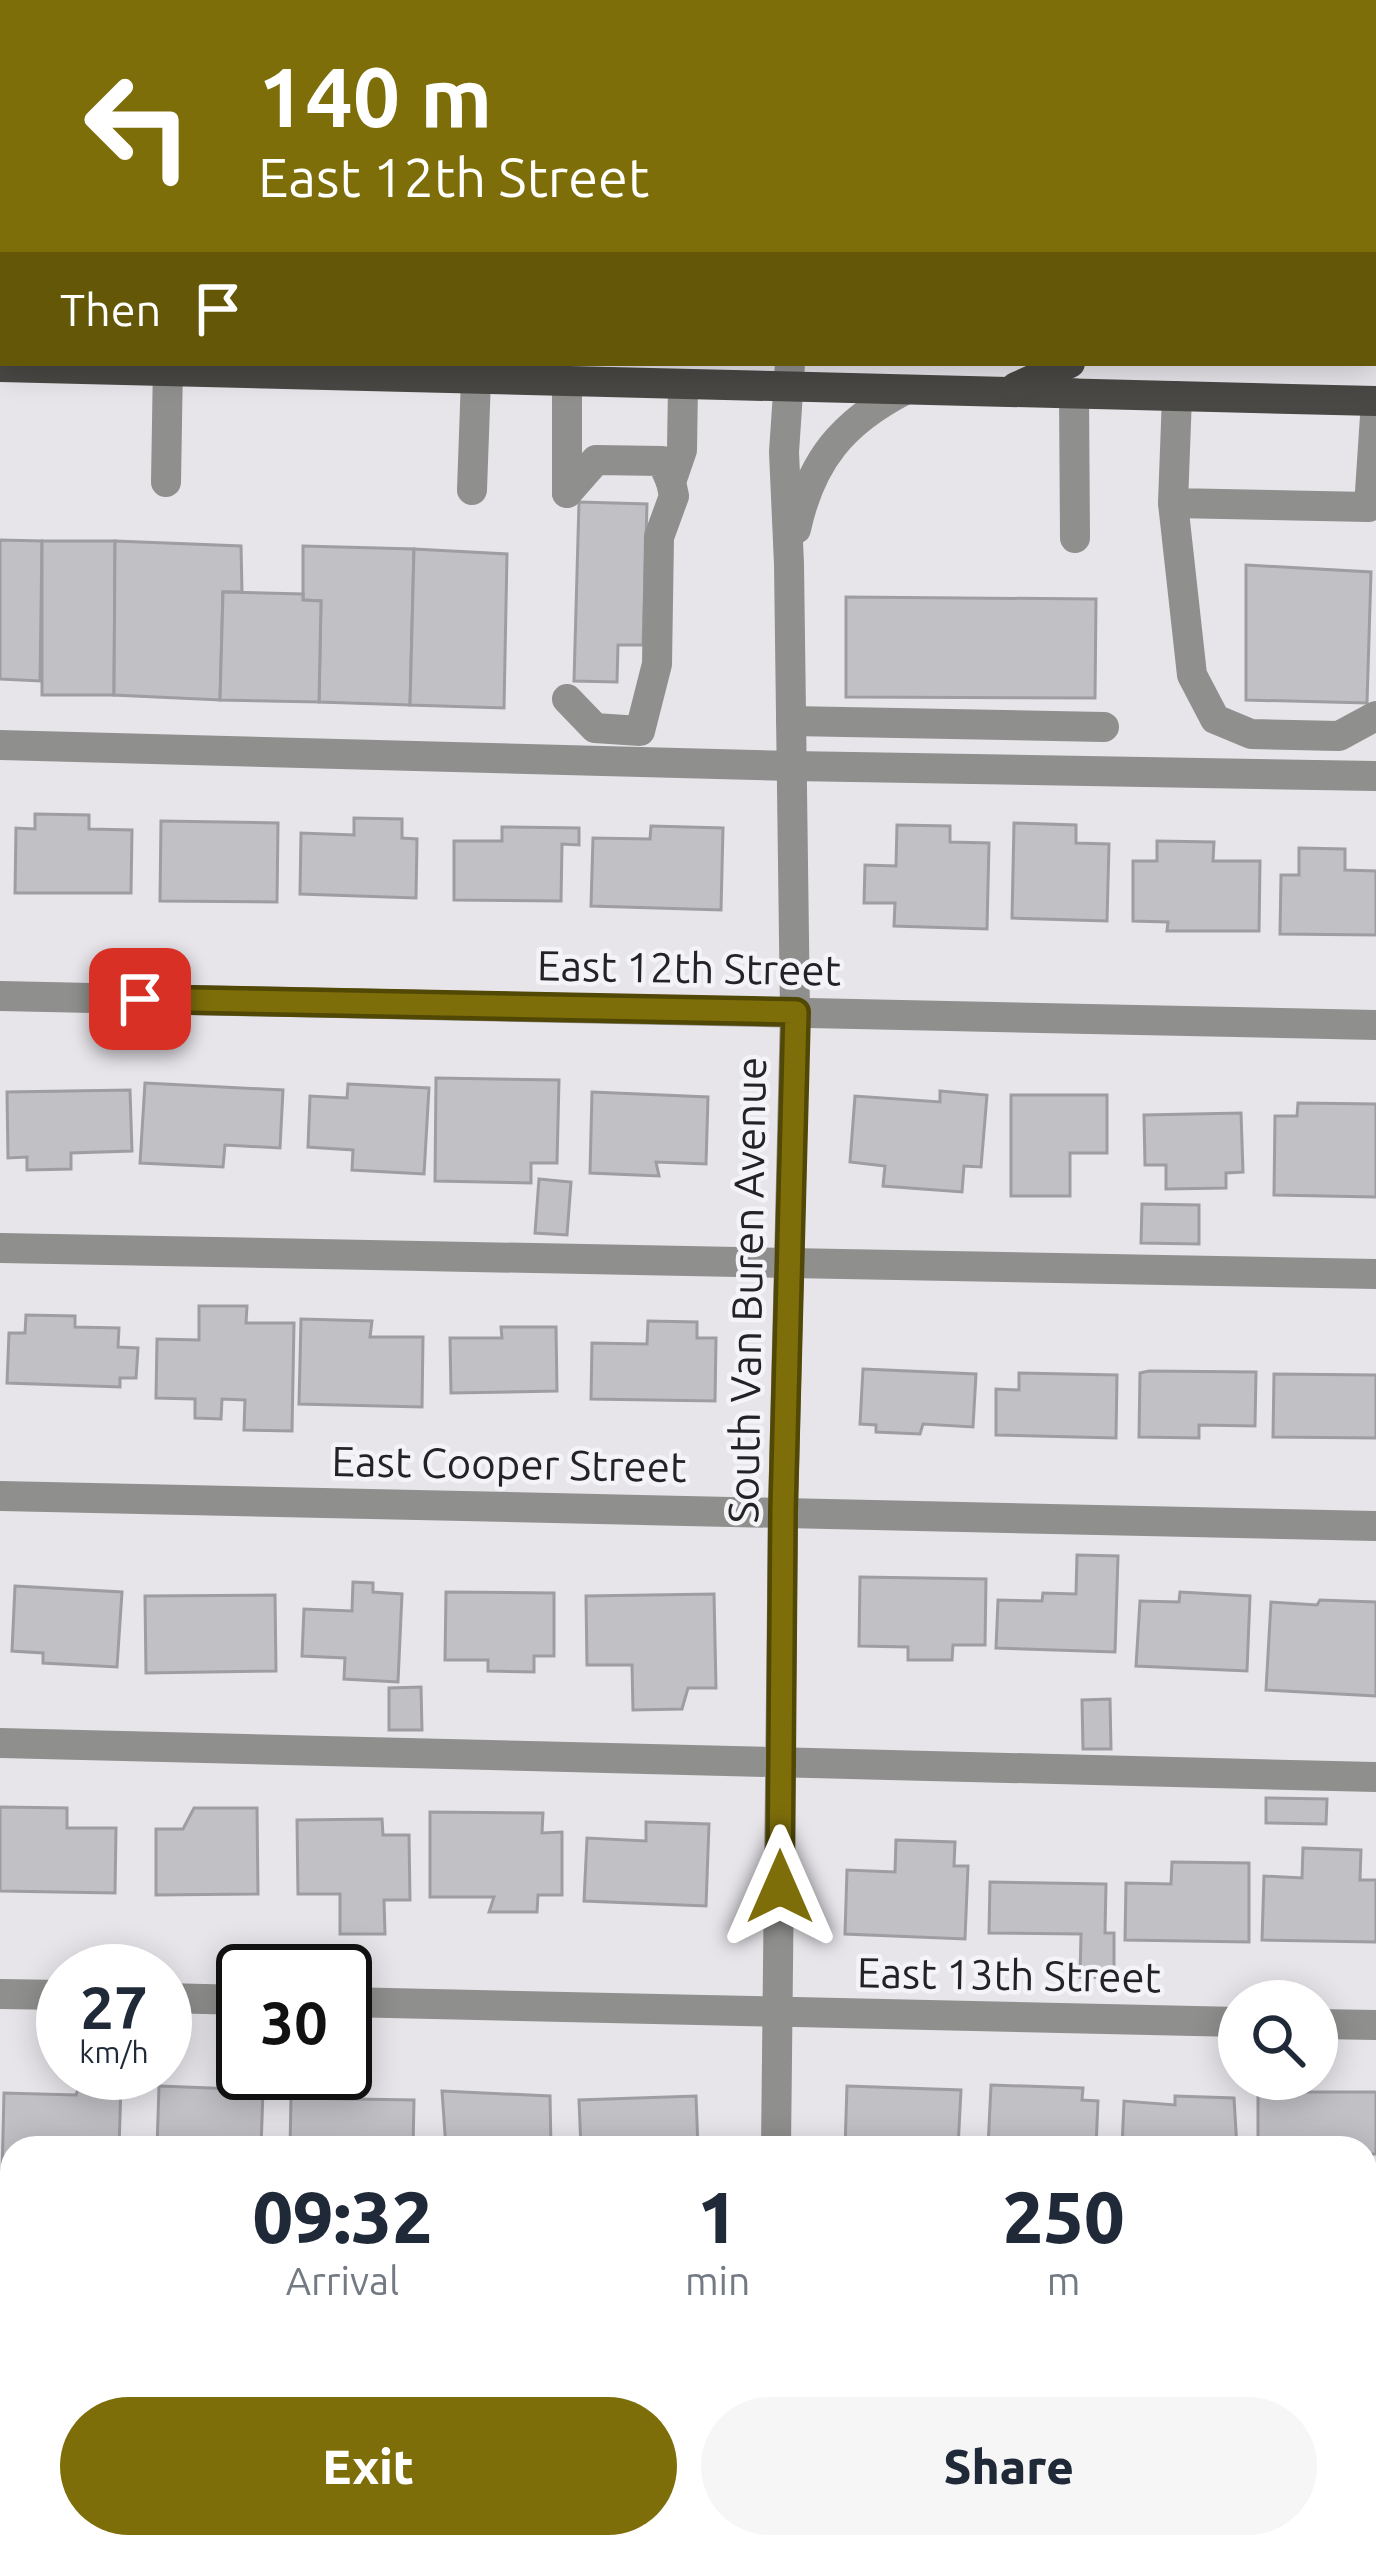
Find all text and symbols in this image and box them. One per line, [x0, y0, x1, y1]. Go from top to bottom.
icon: left [60, 48, 216, 204]
text: 140 m [258, 49, 492, 143]
text: East 12th Street [258, 147, 649, 207]
icon: arrive [185, 276, 251, 342]
text: Then [60, 284, 161, 335]
street label: East 12th Street [537, 941, 842, 994]
pin [89, 948, 191, 1050]
icon: arrive [107, 966, 173, 1032]
street label: South Van Buren Avenue [719, 1056, 774, 1524]
street label: East Cooper Street [331, 1437, 687, 1490]
position arrow [717, 1824, 843, 1950]
speed limit sign: 30 [216, 1944, 372, 2100]
street label: East 13th Street [857, 1948, 1162, 2001]
text: 27 [80, 1973, 148, 2040]
map controls [1218, 1980, 1338, 2100]
button: search [1218, 1980, 1338, 2100]
text: km/h [79, 2035, 149, 2069]
text: 09:32 [252, 2176, 433, 2257]
text: 1 [697, 2176, 738, 2257]
text: 250 [1003, 2176, 1125, 2257]
text: Arrival [286, 2259, 399, 2302]
text: min [685, 2259, 750, 2302]
text: m [1047, 2259, 1080, 2302]
button: Exit [60, 2397, 677, 2535]
button: Share [701, 2397, 1317, 2535]

